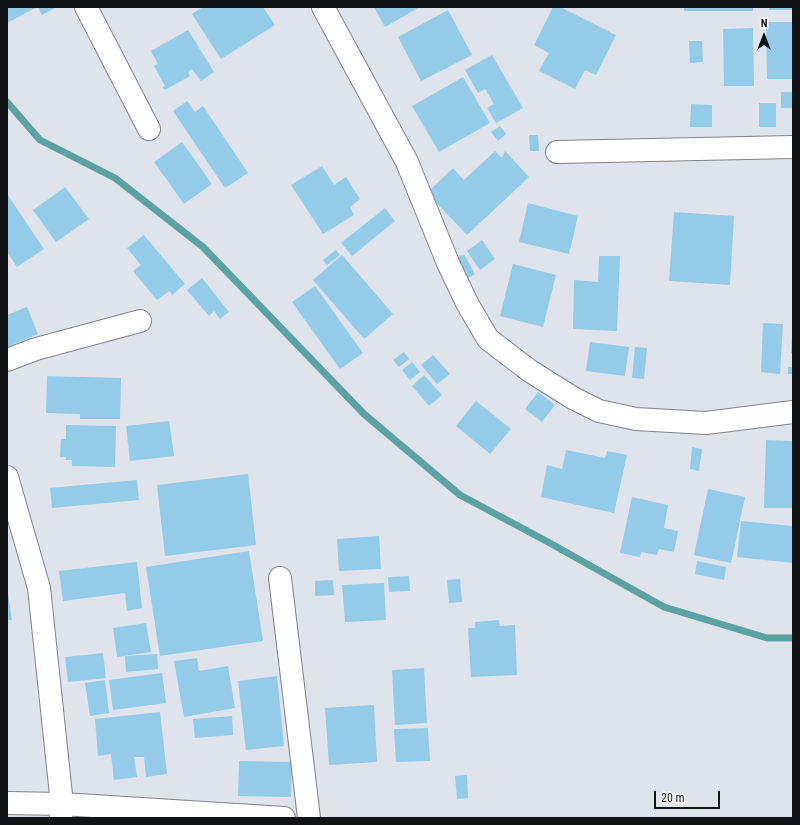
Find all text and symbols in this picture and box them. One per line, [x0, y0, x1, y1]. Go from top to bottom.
north arrow [744, 16, 784, 56]
text: N [761, 17, 767, 30]
scale bar [656, 783, 722, 809]
text: 20 m [661, 791, 685, 805]

